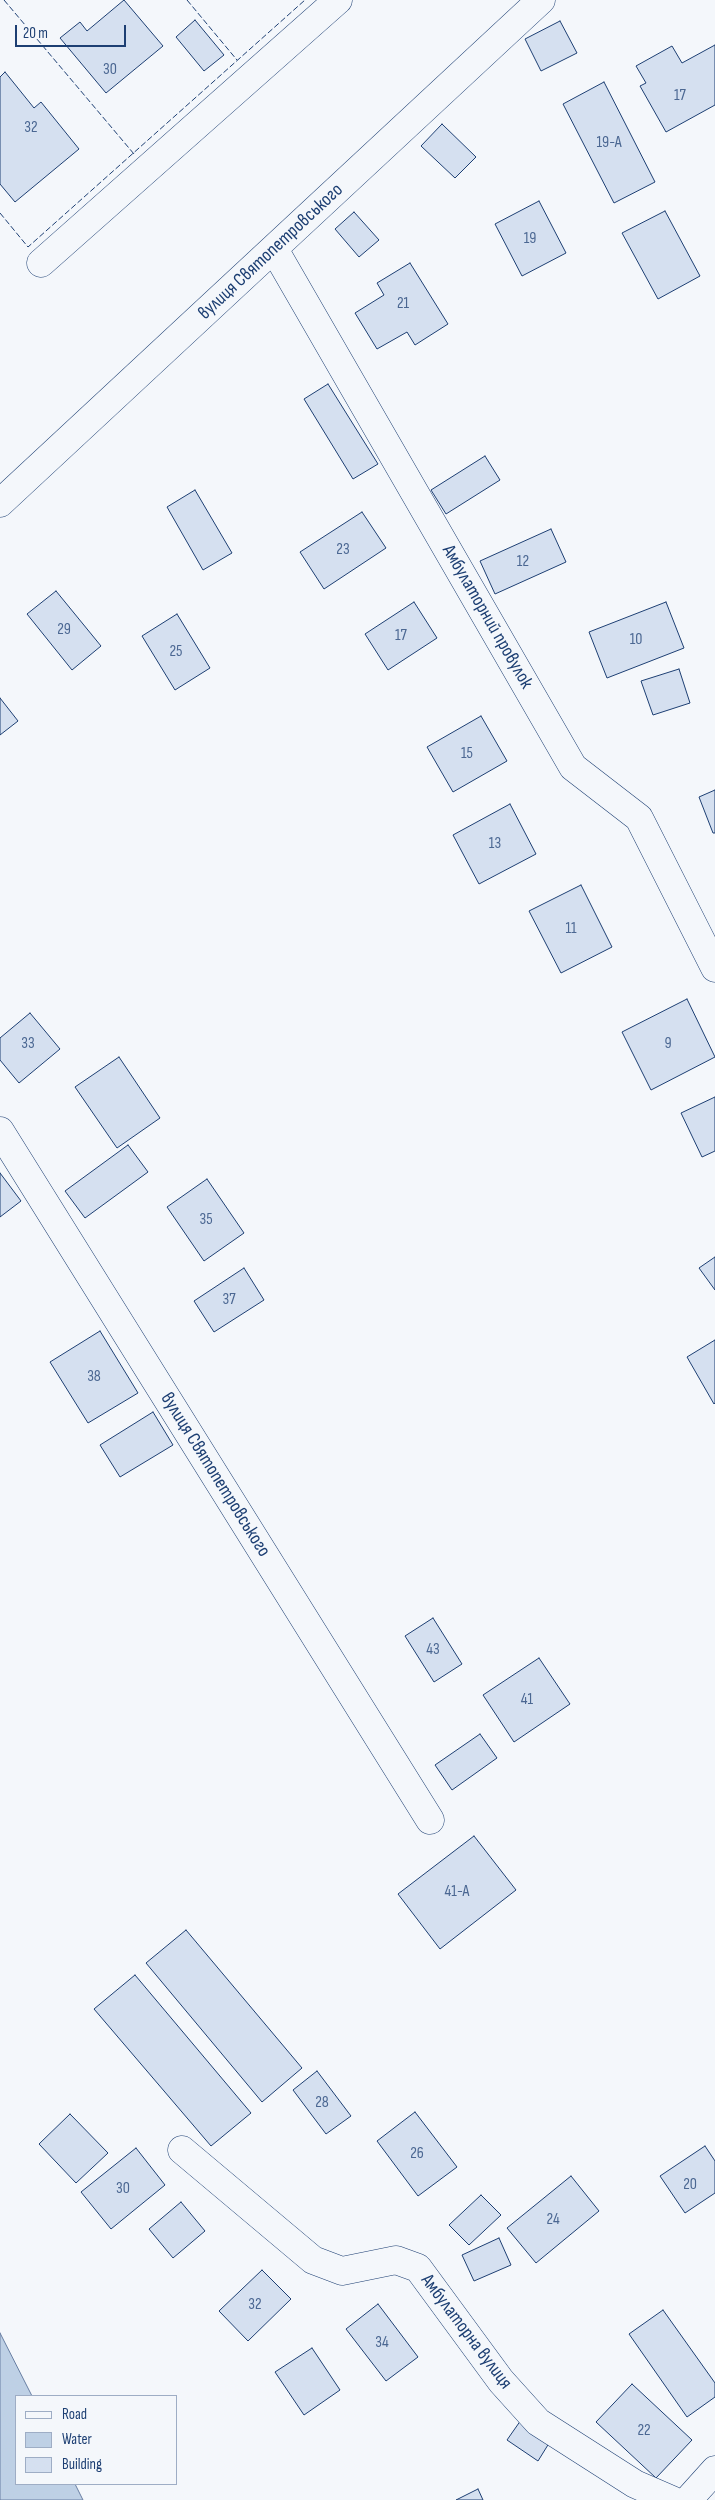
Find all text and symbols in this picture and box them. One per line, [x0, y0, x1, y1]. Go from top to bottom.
scale bar [18, 15, 129, 47]
text: 20 m [23, 24, 48, 43]
house number: 30 [103, 60, 117, 80]
house number: 17 [674, 86, 686, 106]
house number: 32 [24, 118, 38, 138]
house number: 19-А [596, 133, 622, 153]
street label: вулиця Святопетровського [194, 179, 348, 325]
house number: 19 [524, 229, 536, 249]
house number: 21 [397, 294, 409, 314]
house number: 23 [336, 540, 350, 560]
street label: Амбулаторний провулок [437, 541, 537, 693]
house number: 12 [517, 552, 529, 572]
house number: 29 [57, 620, 71, 640]
house number: 17 [395, 626, 407, 646]
house number: 10 [630, 630, 642, 650]
house number: 25 [169, 642, 183, 662]
house number: 15 [461, 744, 473, 764]
house number: 13 [489, 834, 501, 854]
house number: 11 [565, 919, 577, 939]
house number: 33 [21, 1034, 35, 1054]
house number: 9 [664, 1034, 672, 1054]
house number: 35 [199, 1210, 213, 1230]
house number: 37 [222, 1290, 236, 1310]
house number: 38 [87, 1367, 101, 1387]
street label: вулиця Святопетровського [155, 1389, 275, 1561]
house number: 43 [426, 1640, 440, 1660]
house number: 41 [521, 1690, 533, 1710]
house number: 41-А [445, 1882, 469, 1902]
house number: 28 [315, 2093, 329, 2113]
house number: 26 [410, 2144, 424, 2164]
house number: 20 [683, 2175, 697, 2195]
house number: 30 [116, 2179, 130, 2199]
house number: 24 [546, 2210, 560, 2230]
street label: Амбулаторна вулиця [415, 2270, 517, 2394]
house number: 32 [248, 2295, 262, 2315]
house number: 34 [375, 2333, 389, 2353]
legend [15, 2395, 178, 2485]
text: Road [62, 2405, 87, 2424]
house number: 22 [637, 2421, 651, 2441]
text: Water [62, 2430, 92, 2449]
text: Building [62, 2455, 102, 2474]

